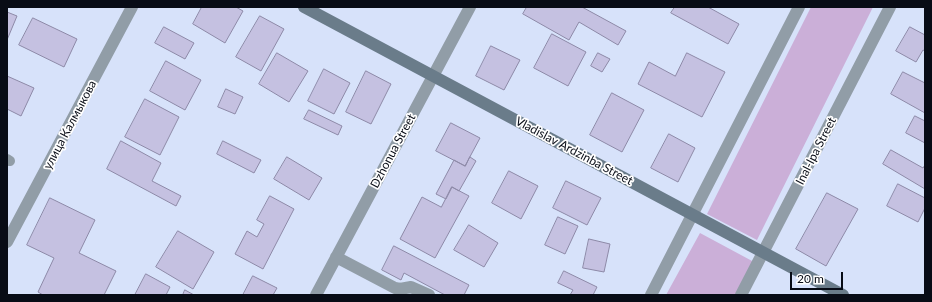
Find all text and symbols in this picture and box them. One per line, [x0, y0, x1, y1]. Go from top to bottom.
street label: улица Калмыкова [40, 78, 100, 172]
street label: Dzhonua Street [367, 111, 419, 191]
street label: Vladislav Ardzinba Street [513, 114, 635, 188]
street label: Inal-Ipa Street [793, 115, 839, 187]
scale bar [792, 264, 845, 290]
text: 20 m [797, 271, 824, 286]

